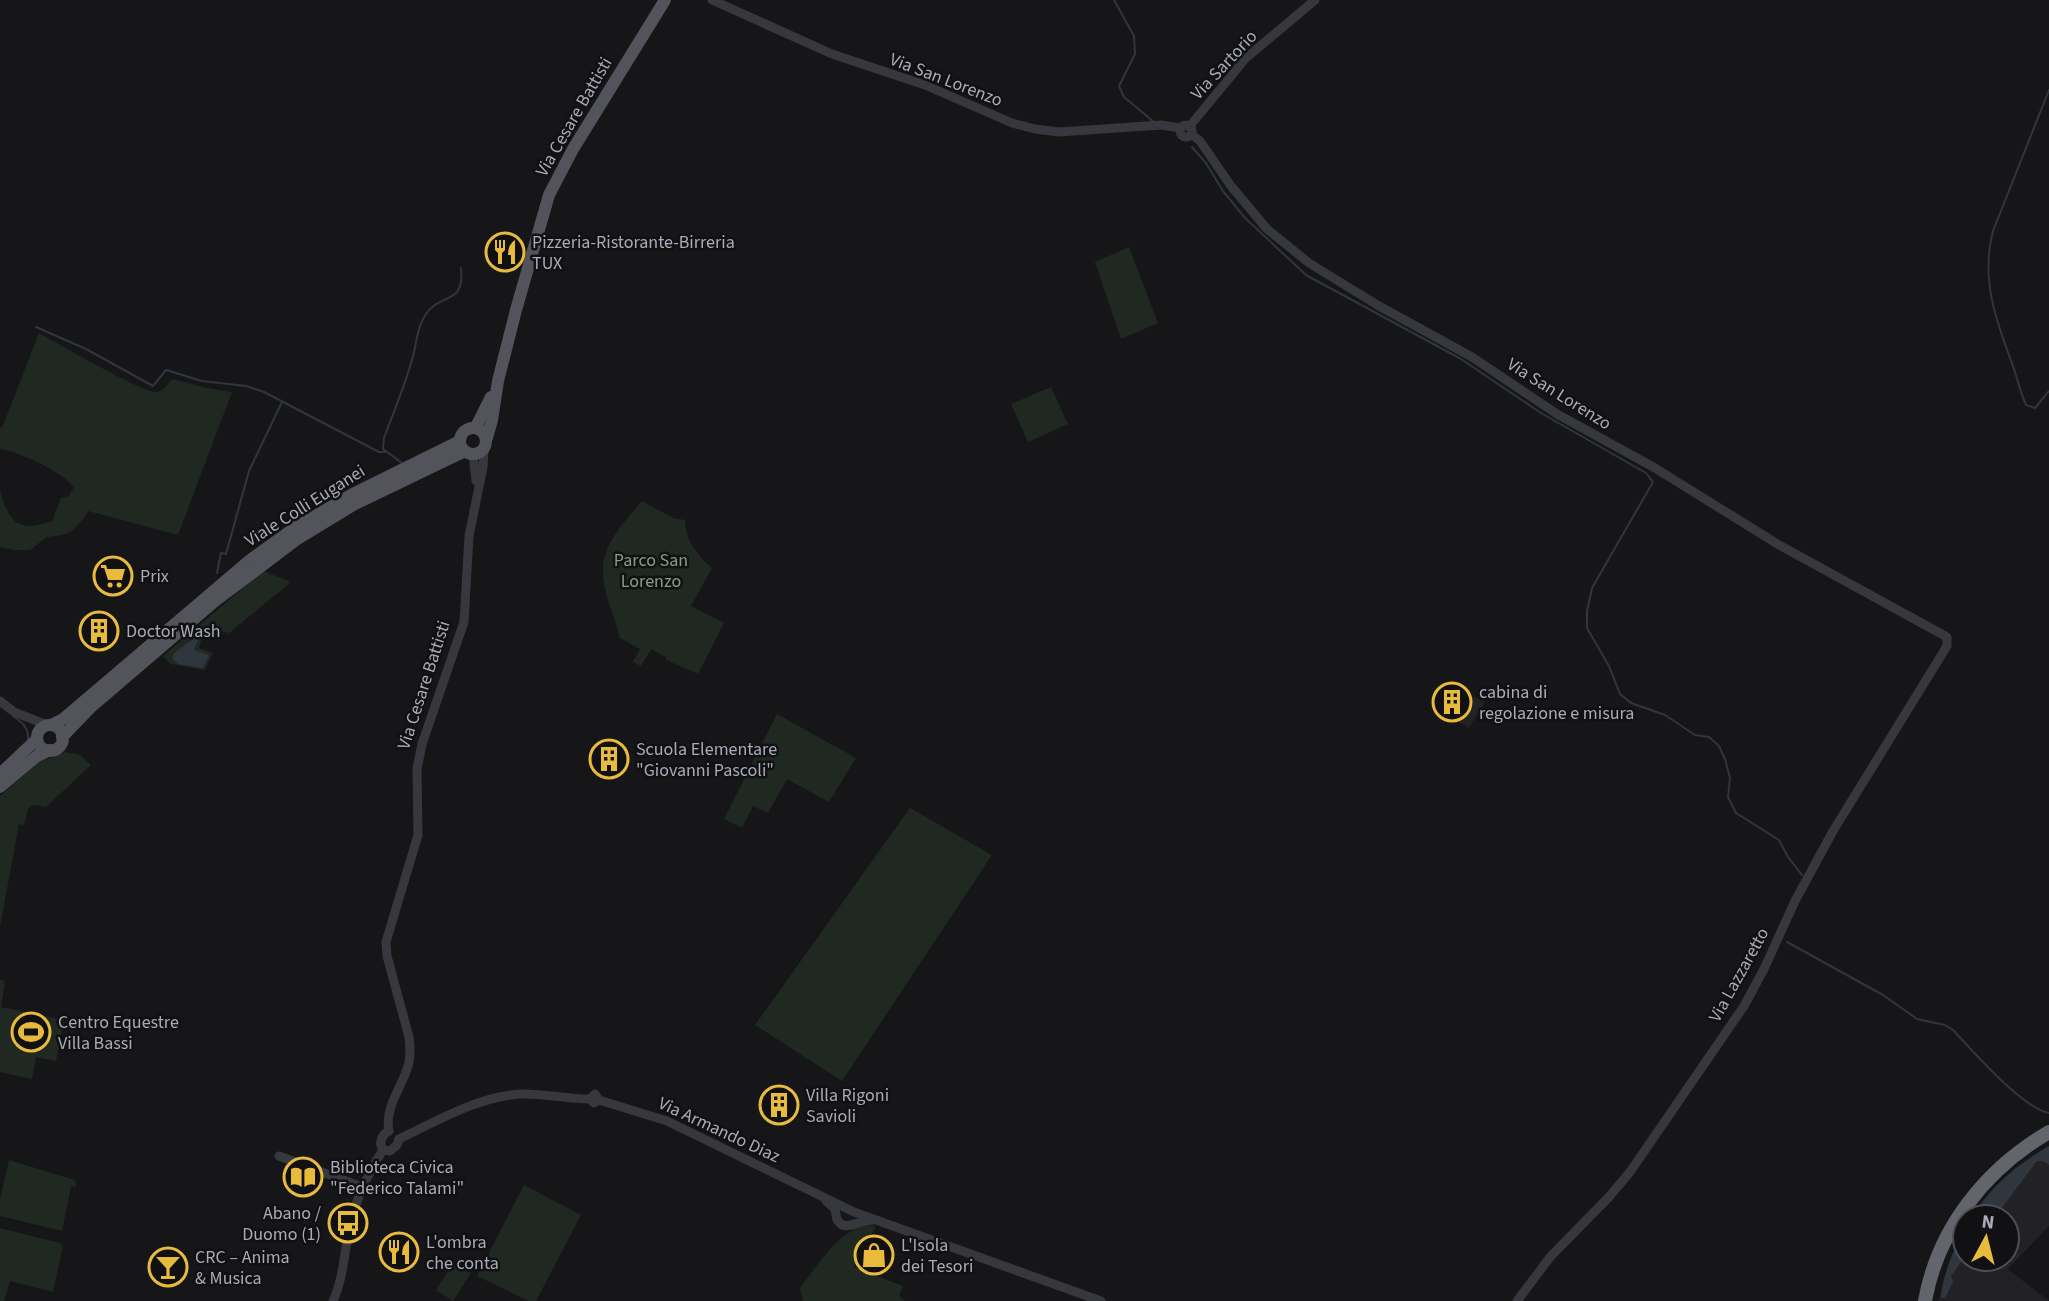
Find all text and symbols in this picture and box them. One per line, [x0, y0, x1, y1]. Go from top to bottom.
street label: Via Sartorio [1185, 25, 1263, 105]
street label: Via San Lorenzo [886, 47, 1006, 113]
street label: Via Cesare Battisti [530, 53, 618, 181]
place label: Pizzeria-Ristorante-Birreria TUX [532, 230, 735, 276]
restaurant icon: Pizzeria-Ristorante-Birreria TUX [484, 231, 526, 273]
street label: Via San Lorenzo [1502, 352, 1616, 436]
street label: Viale Colli Euganei [240, 459, 370, 553]
park label: Parco San Lorenzo [614, 548, 688, 594]
supermarket icon: Prix [92, 555, 134, 597]
place label: Prix [140, 564, 169, 589]
building icon: Doctor Wash [78, 610, 120, 652]
street label: Via Cesare Battisti [391, 617, 457, 753]
place label: Doctor Wash [126, 619, 221, 644]
place label: cabina di regolazione e misura [1479, 680, 1634, 726]
building icon: cabina di regolazione e misura [1431, 681, 1473, 723]
place label: Scuola Elementare "Giovanni Pascoli" [636, 737, 777, 783]
building icon: Scuola Elementare "Giovanni Pascoli" [588, 738, 630, 780]
street label: Via Lazzaretto [1703, 923, 1775, 1027]
place label: Centro Equestre Villa Bassi [58, 1010, 179, 1056]
sports icon: Centro Equestre Villa Bassi [10, 1011, 52, 1053]
place label: Villa Rigoni Savioli [806, 1083, 889, 1129]
building icon: Villa Rigoni Savioli [758, 1084, 800, 1126]
street label: Via Armando Diaz [654, 1091, 784, 1169]
place label: Biblioteca Civica "Federico Talami" [330, 1155, 464, 1201]
library icon: Biblioteca Civica "Federico Talami" [282, 1156, 324, 1198]
place label: Abano / Duomo (1) [242, 1201, 322, 1247]
bus stop icon: Abano / Duomo (1) [327, 1202, 369, 1244]
north arrow [1951, 1203, 2021, 1273]
text: N [1980, 1208, 1996, 1237]
place label: L'ombra che conta [426, 1230, 499, 1276]
restaurant icon: L'ombra che conta [378, 1231, 420, 1273]
place label: L'Isola dei Tesori [901, 1233, 973, 1279]
shop icon: L'Isola dei Tesori [853, 1234, 895, 1276]
place label: CRC – Anima & Musica [195, 1245, 290, 1291]
bar icon: CRC – Anima & Musica [147, 1246, 189, 1288]

